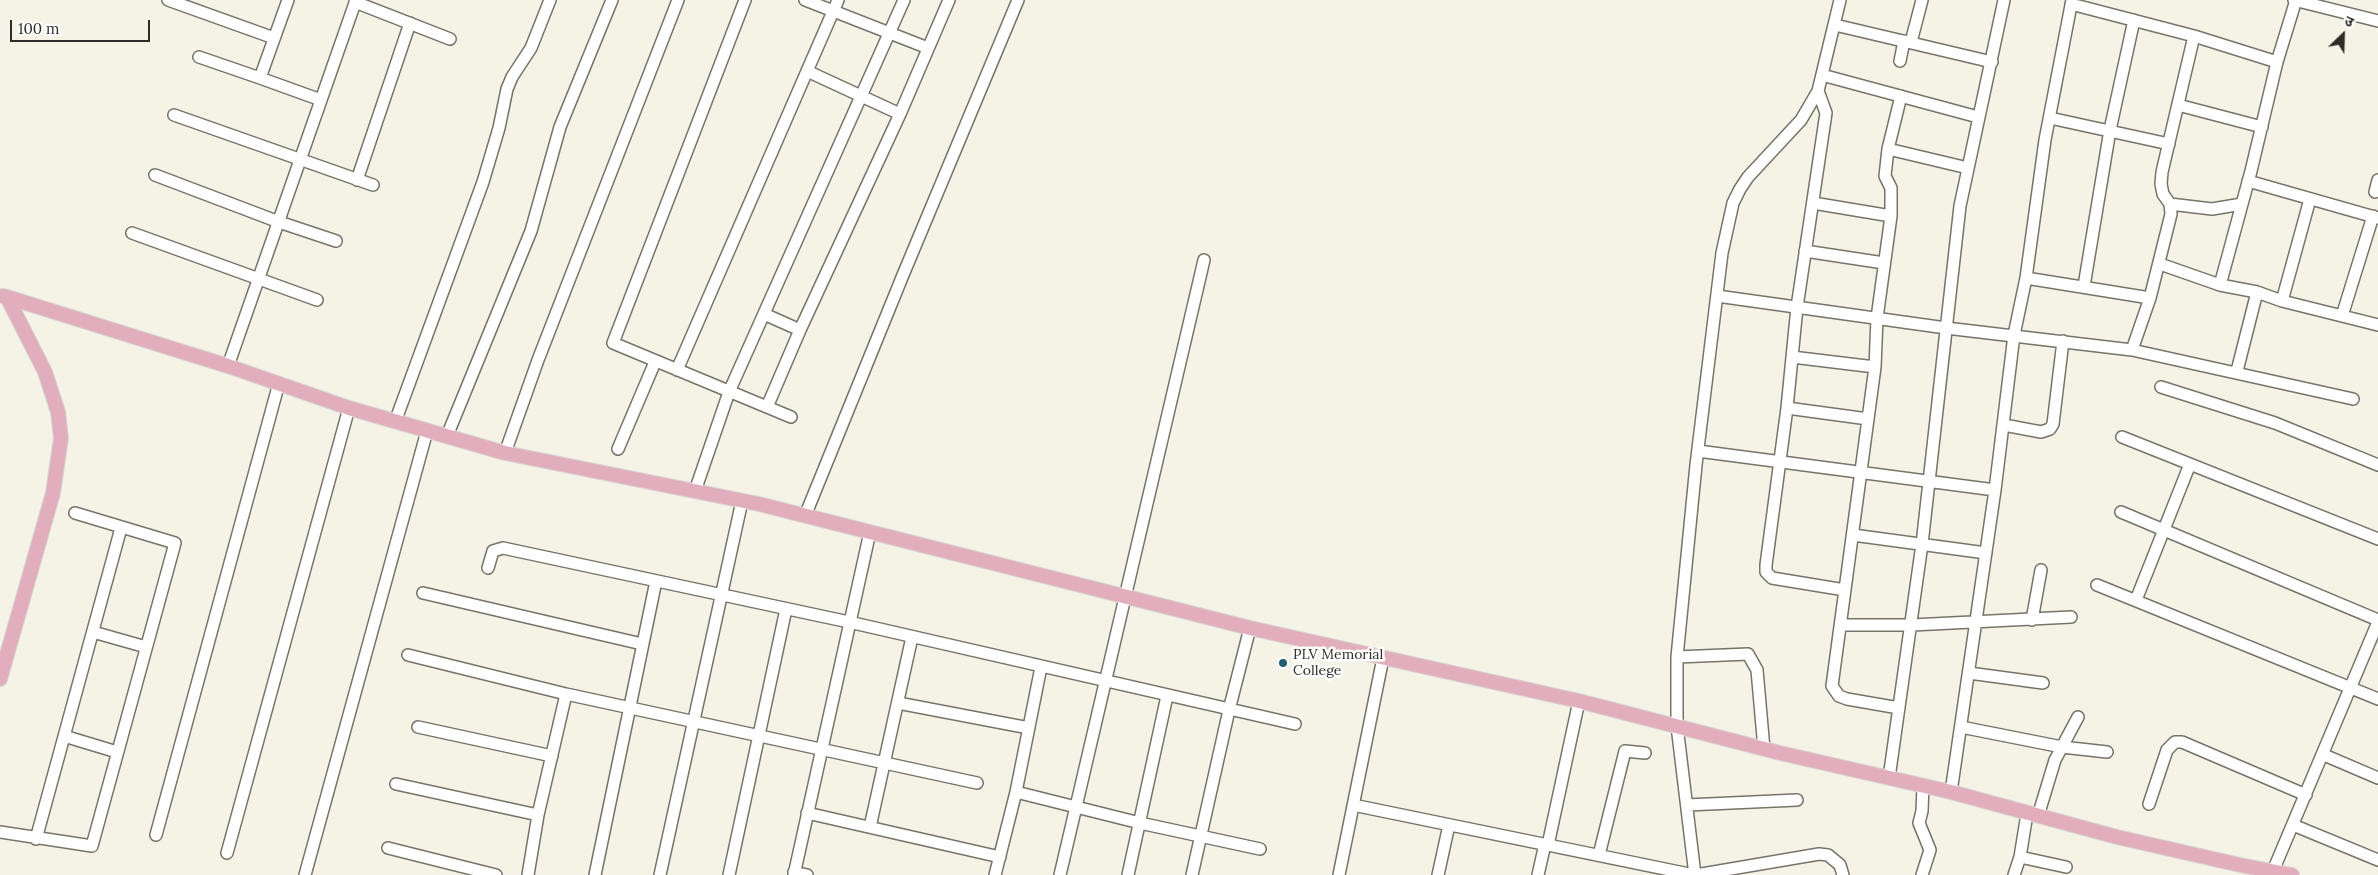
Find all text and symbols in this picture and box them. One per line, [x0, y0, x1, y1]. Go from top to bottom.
scale bar [12, 10, 152, 42]
north arrow [2318, 10, 2368, 60]
text: उ [2342, 11, 2357, 31]
text: 100 m [18, 19, 59, 38]
place label: PLV Memorial College [1293, 647, 1383, 680]
marker: PLV Memorial College [1277, 657, 1289, 669]

